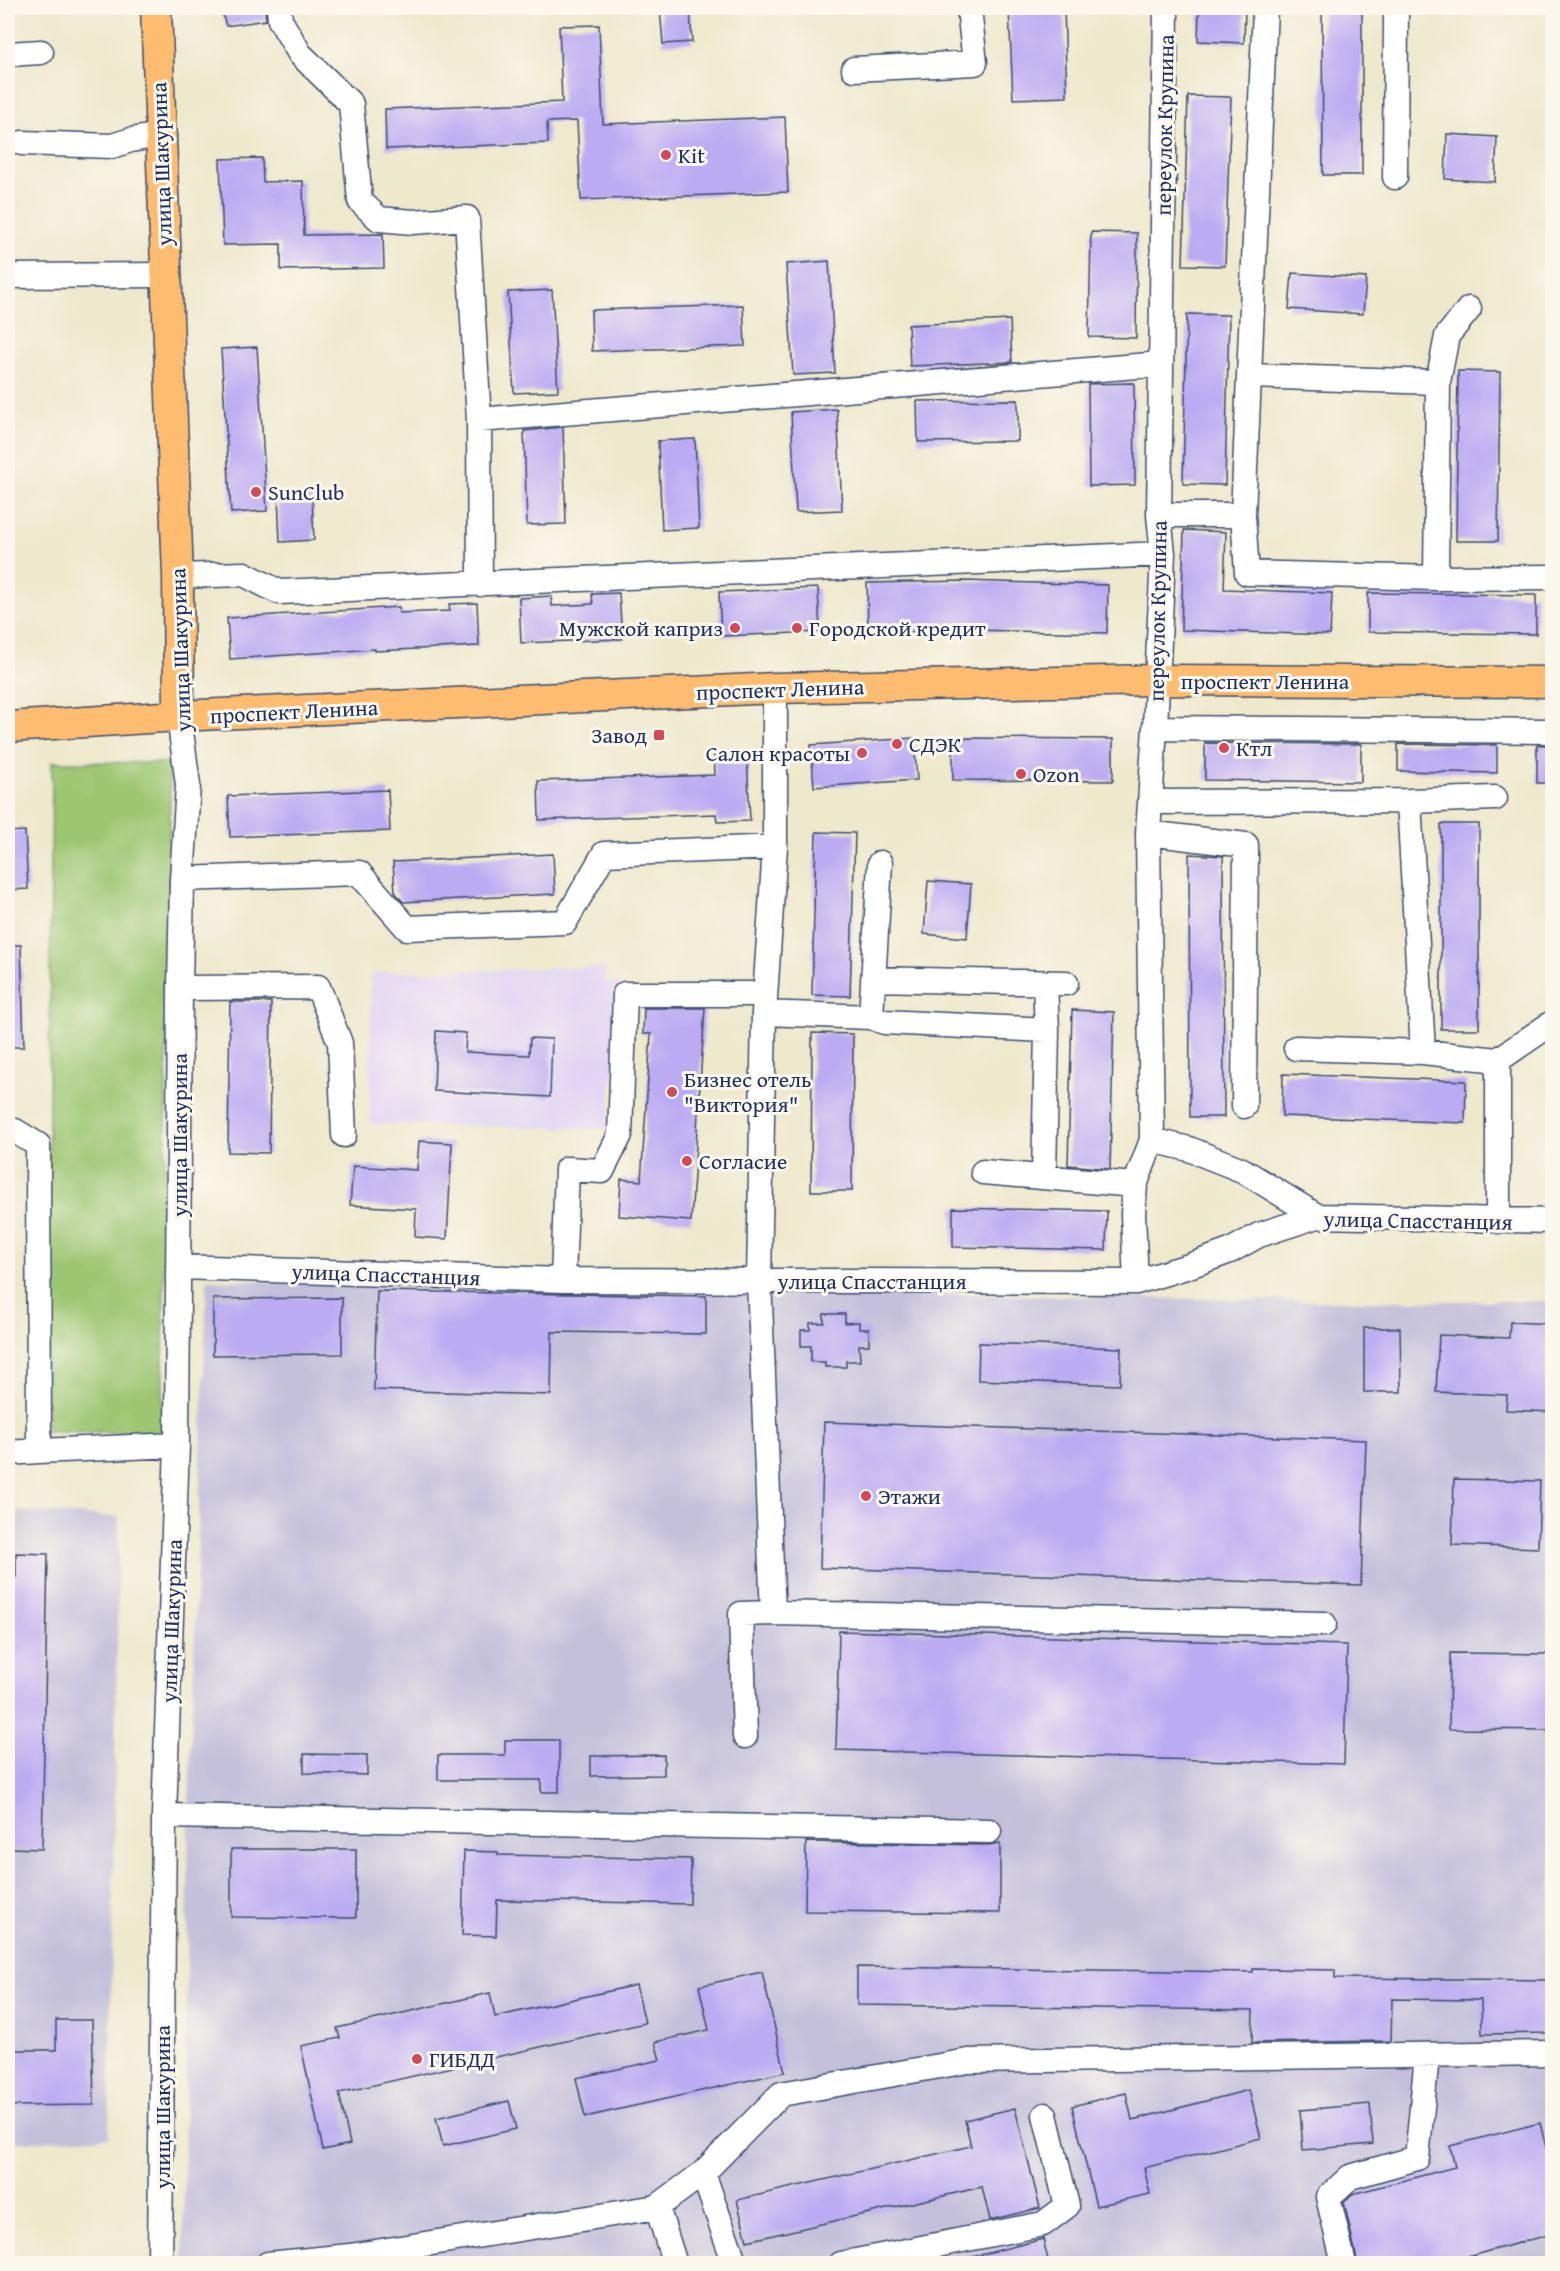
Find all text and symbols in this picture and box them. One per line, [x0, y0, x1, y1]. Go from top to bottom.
street label: переулок Крупина [1146, 34, 1182, 216]
street label: улица Шакурина [142, 81, 180, 248]
place label: Kit [678, 139, 705, 171]
marker: Kit [659, 148, 673, 162]
place label: SunClub [268, 476, 344, 508]
marker: SunClub [249, 485, 263, 499]
street label: переулок Крупина [1139, 520, 1175, 702]
street label: улица Шакурина [161, 567, 199, 734]
place label: Мужской каприз [559, 612, 723, 644]
place label: Городской кредит [809, 612, 986, 644]
marker: Мужской каприз [728, 621, 742, 635]
marker: Городской кредит [790, 621, 804, 635]
street label: проспект Ленина [1181, 665, 1350, 697]
street label: проспект Ленина [695, 670, 865, 708]
street label: проспект Ленина [209, 691, 379, 731]
place label: Завод [591, 719, 647, 751]
marker: Завод [652, 728, 666, 742]
place label: СДЭК [909, 728, 962, 760]
place label: Ктл [1236, 732, 1272, 764]
place label: Салон красоты [706, 737, 850, 769]
marker: СДЭК [890, 737, 904, 751]
marker: Ктл [1217, 741, 1231, 755]
marker: Салон красоты [855, 746, 869, 760]
place label: Ozon [1033, 758, 1080, 790]
marker: Ozon [1014, 767, 1028, 781]
street label: улица Шакурина [163, 1052, 195, 1218]
place label: Бизнес отель "Виктория" [684, 1063, 811, 1120]
marker: Бизнес отель "Виктория" [665, 1085, 679, 1099]
place label: Согласие [699, 1145, 787, 1177]
marker: Согласие [680, 1154, 694, 1168]
street label: улица Спасстанция [1322, 1202, 1513, 1238]
street label: улица Спасстанция [290, 1255, 481, 1293]
street label: улица Спасстанция [776, 1265, 967, 1297]
place label: Этажи [878, 1480, 941, 1512]
marker: Этажи [859, 1489, 873, 1503]
street label: улица Шакурина [152, 1538, 190, 1705]
street label: улица Шакурина [146, 2024, 178, 2190]
place label: ГИБДД [429, 2043, 495, 2075]
marker: ГИБДД [410, 2052, 424, 2066]

